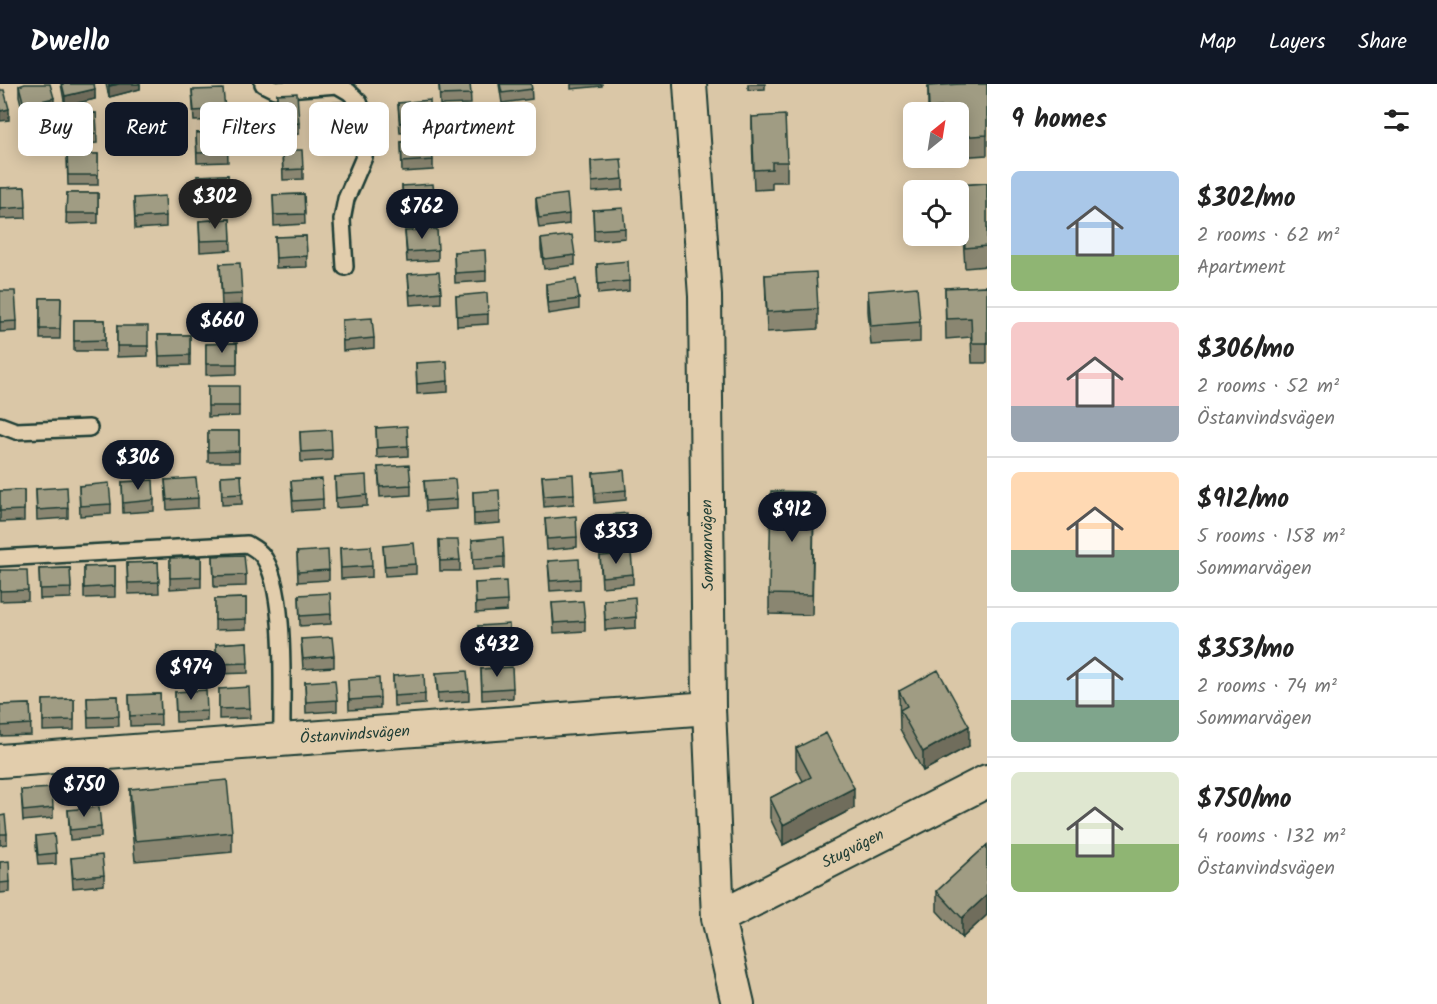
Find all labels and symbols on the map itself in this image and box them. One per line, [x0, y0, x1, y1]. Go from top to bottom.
north arrow [903, 102, 969, 168]
pin: $302 [179, 179, 251, 230]
pin: $762 [386, 189, 458, 240]
pin: $660 [186, 303, 258, 354]
pin: $306 [102, 440, 174, 491]
pin: $912 [756, 492, 828, 543]
street label: Sommarvägen [695, 499, 721, 591]
pin: $353 [580, 514, 652, 565]
pin: $432 [461, 627, 533, 678]
pin: $974 [155, 650, 227, 701]
street label: Östanvindsvägen [299, 719, 411, 751]
pin: $750 [48, 767, 120, 818]
street label: Stugvägen [817, 823, 889, 875]

